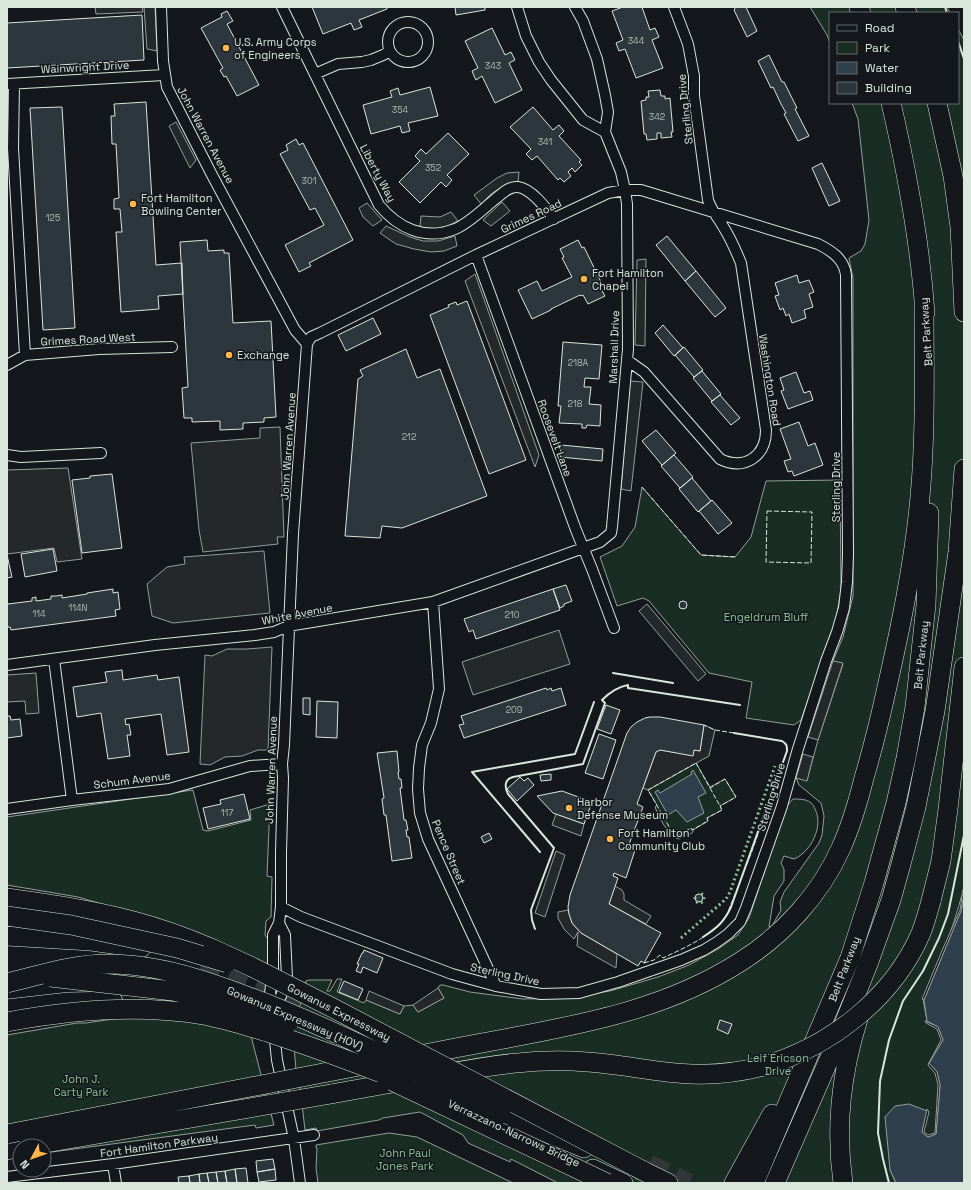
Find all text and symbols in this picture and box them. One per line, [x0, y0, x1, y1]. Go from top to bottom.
legend [829, 12, 959, 104]
text: Road [865, 20, 894, 36]
place label: U.S. Army Corps of Engineers [234, 35, 317, 62]
house number: 344 [628, 35, 645, 47]
text: Park [865, 40, 890, 56]
marker: U.S. Army Corps of Engineers [221, 43, 231, 53]
street label: Wainwright Drive [40, 58, 130, 76]
house number: 343 [485, 60, 501, 72]
text: Water [865, 60, 899, 76]
street label: Sterling Drive [674, 73, 696, 145]
text: Building [865, 80, 912, 96]
street label: John Warren Avenue [174, 84, 238, 186]
house number: 354 [392, 104, 409, 116]
house number: 342 [649, 111, 665, 123]
house number: 341 [538, 136, 553, 148]
street label: Liberty Way [357, 142, 399, 204]
house number: 352 [425, 162, 441, 174]
house number: 301 [302, 175, 317, 187]
place label: Fort Hamilton Bowling Center [141, 191, 221, 218]
street label: Grimes Road [498, 196, 564, 236]
marker: Fort Hamilton Bowling Center [128, 199, 138, 209]
house number: 125 [46, 212, 60, 224]
place label: Fort Hamilton Chapel [592, 266, 664, 293]
marker: Fort Hamilton Chapel [579, 274, 589, 284]
street label: Belt Parkway [917, 297, 935, 367]
street label: Marshall Drive [606, 310, 622, 384]
street label: Grimes Road West [40, 330, 136, 348]
street label: Washington Road [756, 333, 784, 427]
place label: Exchange [237, 348, 289, 362]
marker: Exchange [224, 350, 234, 360]
house number: 218A [568, 357, 589, 369]
street label: John Warren Avenue [277, 392, 299, 500]
street label: Roosevelt Lane [535, 398, 575, 478]
house number: 218 [568, 398, 583, 410]
house number: 212 [402, 431, 416, 443]
street label: Sterling Drive [829, 452, 843, 522]
street label: White Avenue [260, 600, 334, 628]
house number: 114N [68, 602, 88, 614]
house number: 114 [32, 608, 46, 620]
house number: 210 [505, 609, 520, 621]
park label: Engeldrum Bluff [724, 610, 809, 624]
street label: Belt Parkway [910, 620, 932, 690]
house number: 209 [506, 704, 522, 716]
street label: John Warren Avenue [262, 716, 280, 824]
street label: Sterling Drive [754, 761, 788, 833]
street label: Schum Avenue [93, 768, 171, 792]
place label: Harbor Defense Museum [577, 795, 668, 822]
marker: Harbor Defense Museum [564, 803, 574, 813]
house number: 117 [221, 807, 233, 819]
street label: Pence Street [429, 817, 469, 887]
place label: Fort Hamilton Community Club [618, 826, 705, 853]
marker: Fort Hamilton Community Club [605, 834, 615, 844]
street label: Belt Parkway [825, 934, 863, 1004]
street label: Sterling Drive [469, 960, 541, 988]
street label: Gowanus Expressway [285, 980, 393, 1044]
street label: Gowanus Expressway (HOV) [225, 983, 365, 1053]
park label: Leif Ericson Drive [747, 1051, 809, 1078]
park label: John J. Carty Park [53, 1072, 109, 1099]
street label: Verrazzano-Narrows Bridge [446, 1096, 582, 1170]
street label: Fort Hamilton Parkway [99, 1130, 219, 1160]
north arrow [12, 1138, 52, 1178]
park label: John Paul Jones Park [376, 1146, 434, 1173]
text: N [17, 1157, 32, 1172]

